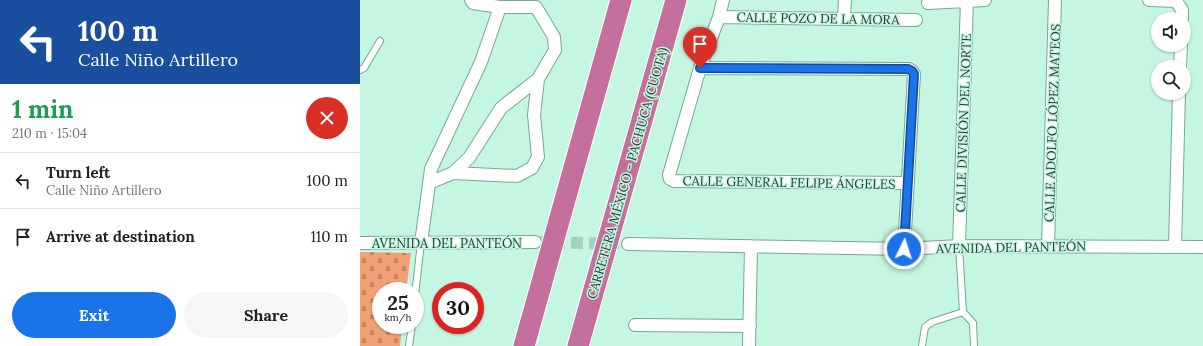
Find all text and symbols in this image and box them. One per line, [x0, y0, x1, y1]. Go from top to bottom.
street label: CALLE POZO DE LA MORA [736, 9, 900, 28]
map controls [1151, 12, 1191, 100]
button: sound [1151, 12, 1191, 52]
text: 100 m [78, 13, 158, 49]
icon: left [12, 16, 64, 68]
street label: CALLE ADOLFO LÓPEZ MATEOS [1041, 24, 1064, 223]
pin [683, 27, 717, 68]
icon: arrive [689, 33, 711, 55]
street label: CALLE DIVISIÓN DEL NORTE [952, 33, 975, 213]
street label: CARRETERA MÉXICO - PACHUCA (CUOTA) [583, 45, 672, 301]
text: Calle Niño Artillero [78, 48, 238, 71]
button: search [1151, 60, 1191, 100]
text: 1 min [12, 94, 73, 125]
button: close [306, 97, 348, 139]
text: 210 m · 15:04 [12, 125, 87, 142]
text: Turn left [46, 163, 110, 182]
icon: left [12, 170, 34, 192]
text: 100 m [307, 171, 348, 190]
street label: CALLE GENERAL FELIPE ÁNGELES [682, 172, 896, 193]
text: Calle Niño Artillero [46, 182, 162, 199]
icon: arrive [12, 226, 34, 248]
text: Arrive at destination [46, 227, 195, 246]
text: 110 m [310, 227, 348, 246]
position arrow [883, 228, 925, 270]
street label: AVENIDA DEL PANTEÓN [371, 235, 522, 252]
street label: AVENIDA DEL PANTEÓN [935, 238, 1086, 257]
speed limit sign: 30 [432, 282, 484, 334]
text: 25 [387, 290, 409, 315]
button: Exit [12, 292, 176, 338]
button: Share [184, 292, 348, 338]
text: km/h [384, 311, 412, 324]

